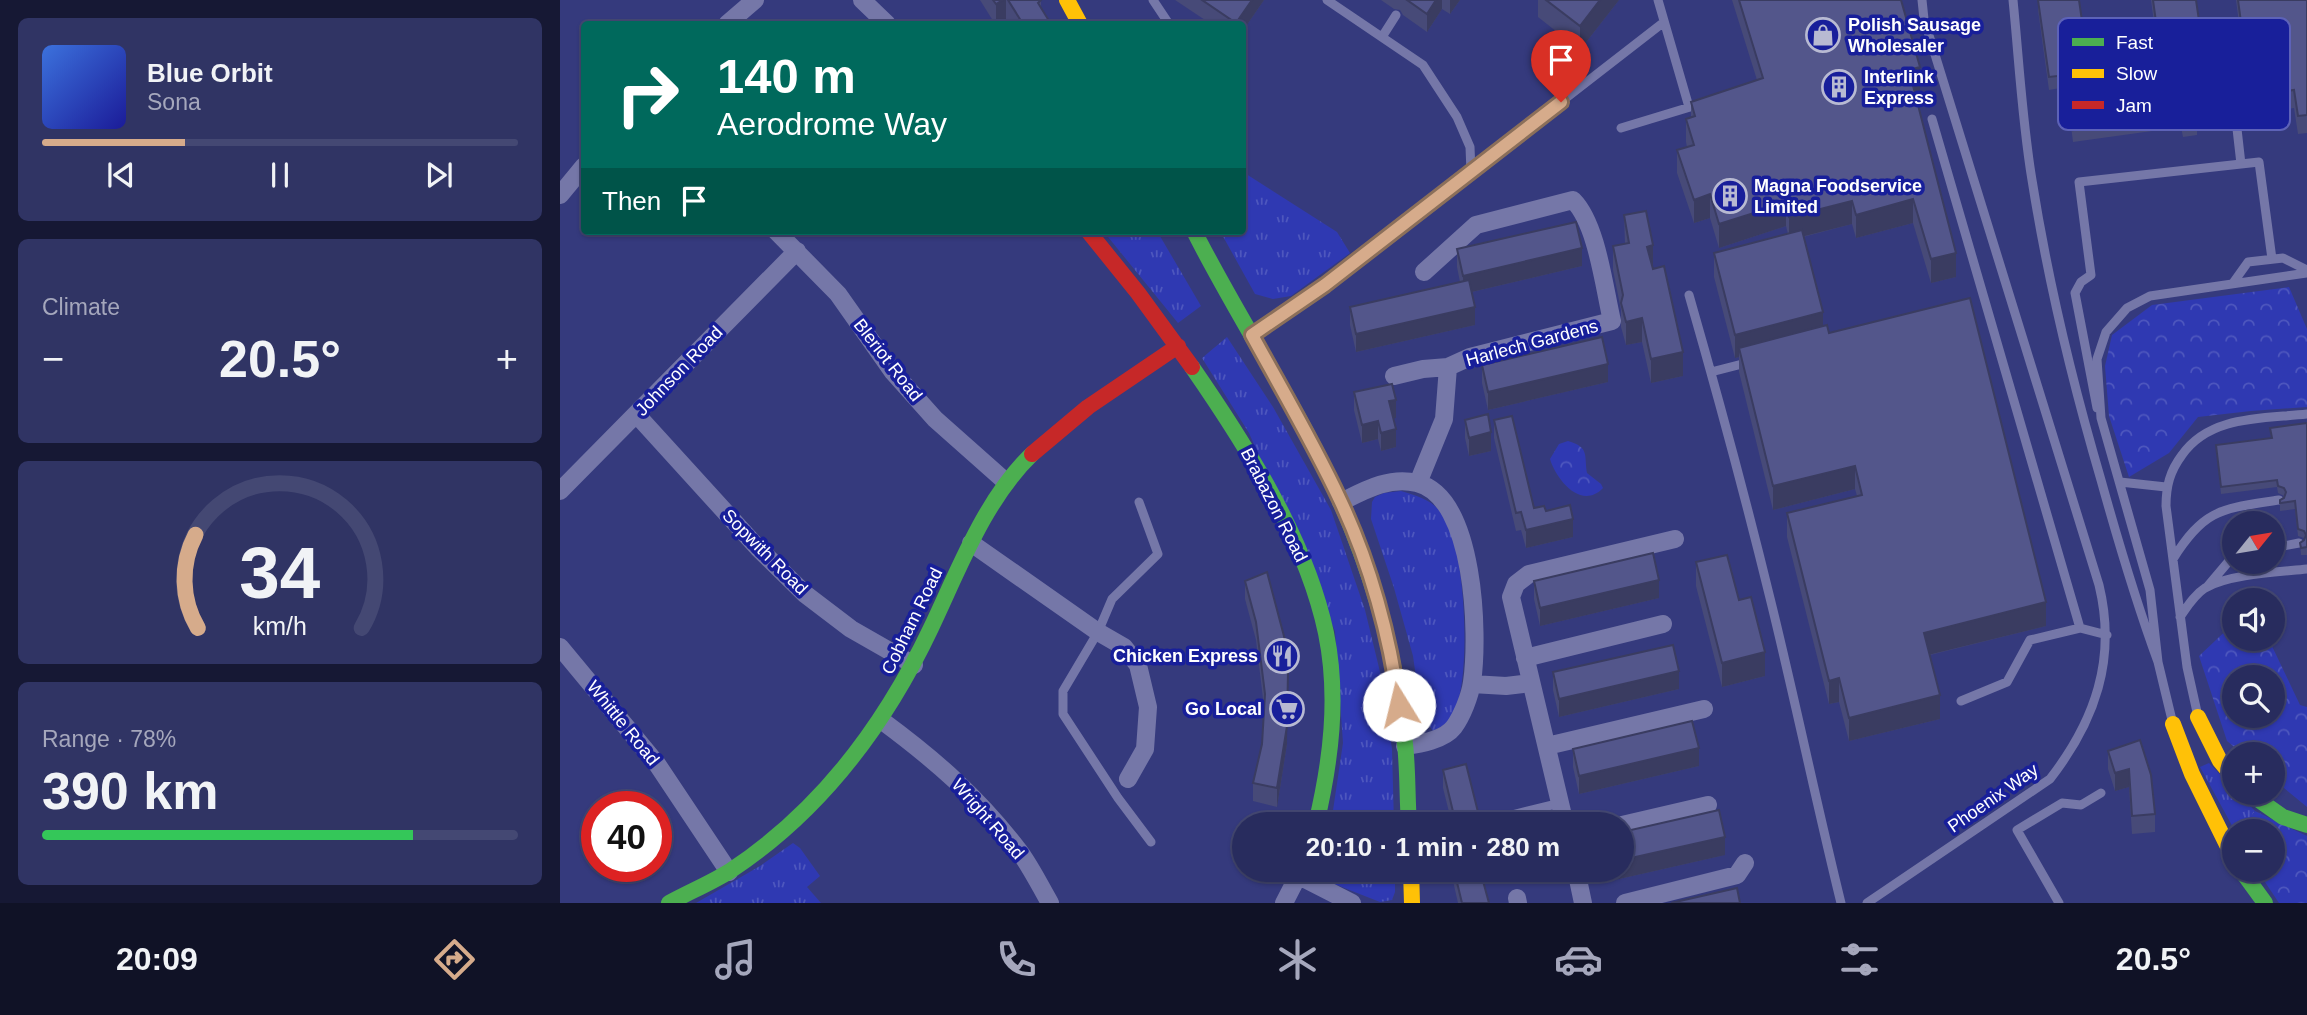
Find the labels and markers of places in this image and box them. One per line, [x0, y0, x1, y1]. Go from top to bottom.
place label: Polish Sausage Wholesaler [1848, 15, 1981, 56]
shop icon: Polish Sausage Wholesaler [1804, 16, 1842, 54]
pin [1531, 30, 1591, 102]
place label: Interlink Express [1864, 67, 1935, 108]
building icon: Interlink Express [1820, 68, 1858, 106]
place label: Magna Foodservice Limited [1754, 176, 1922, 217]
building icon: Magna Foodservice Limited [1711, 177, 1749, 215]
restaurant icon: Chicken Express [1263, 637, 1301, 675]
place label: Chicken Express [1113, 646, 1258, 666]
supermarket icon: Go Local [1268, 690, 1306, 728]
place label: Go Local [1185, 699, 1262, 719]

